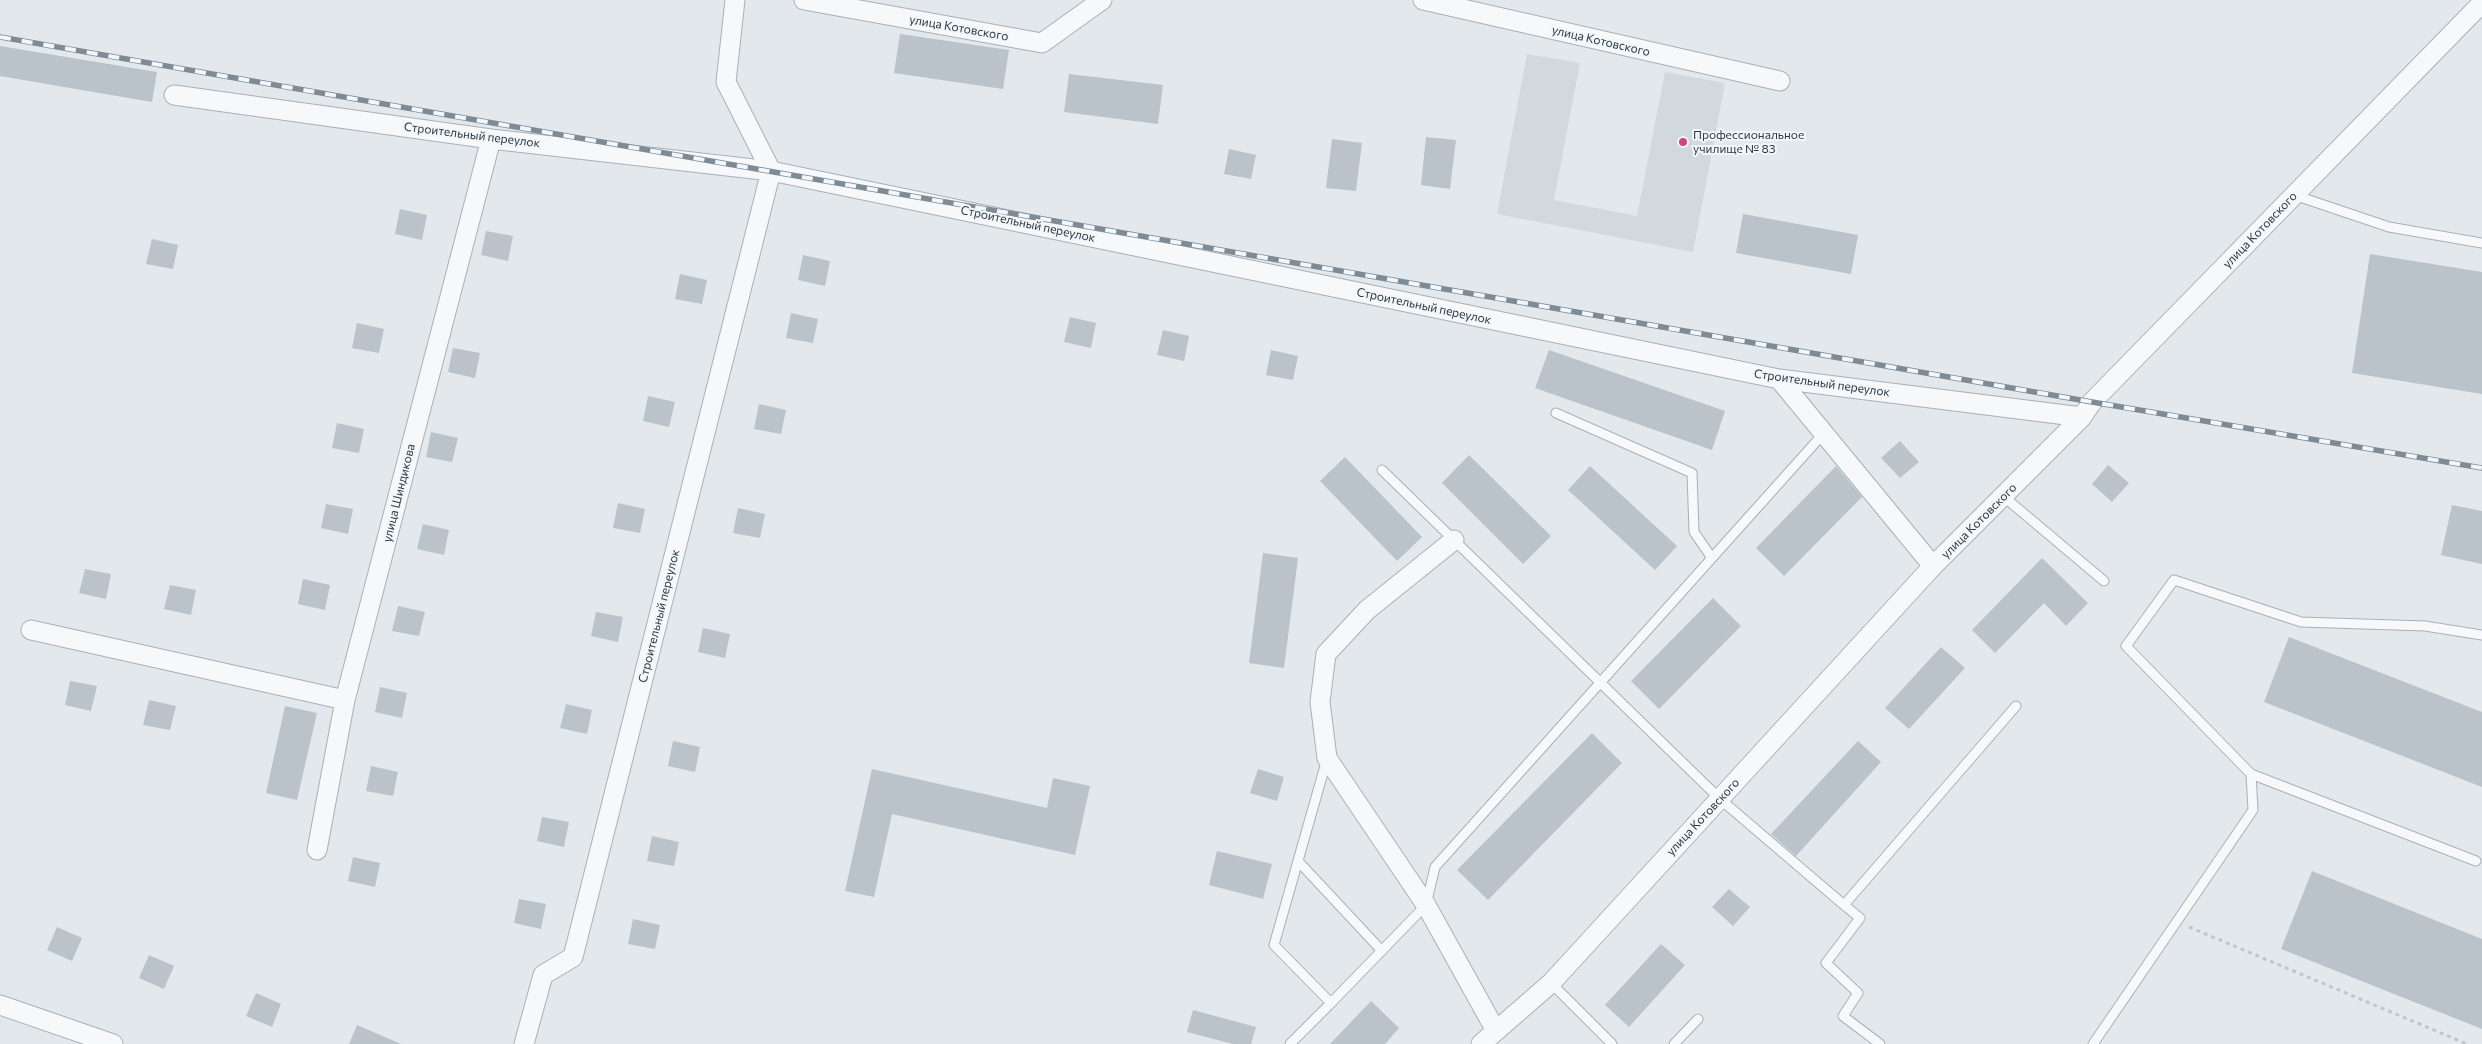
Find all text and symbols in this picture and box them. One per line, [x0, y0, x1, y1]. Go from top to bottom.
street label: улица Котовского [908, 12, 1010, 44]
street label: улица Котовского [1550, 23, 1652, 59]
street label: Строительный переулок [403, 119, 541, 151]
place label: Профессиональное училище № 83 [1693, 128, 1804, 156]
marker: Профессиональное училище № 83 [1677, 136, 1689, 148]
street label: улица Котовского [2220, 189, 2300, 271]
street label: Строительный переулок [959, 203, 1097, 245]
street label: Строительный переулок [1355, 285, 1493, 327]
street label: Строительный переулок [1753, 366, 1891, 400]
street label: улица Шиндикова [380, 442, 418, 544]
street label: улица Котовского [1938, 480, 2020, 562]
street label: Строительный переулок [635, 548, 683, 684]
street label: улица Котовского [1663, 775, 1743, 859]

